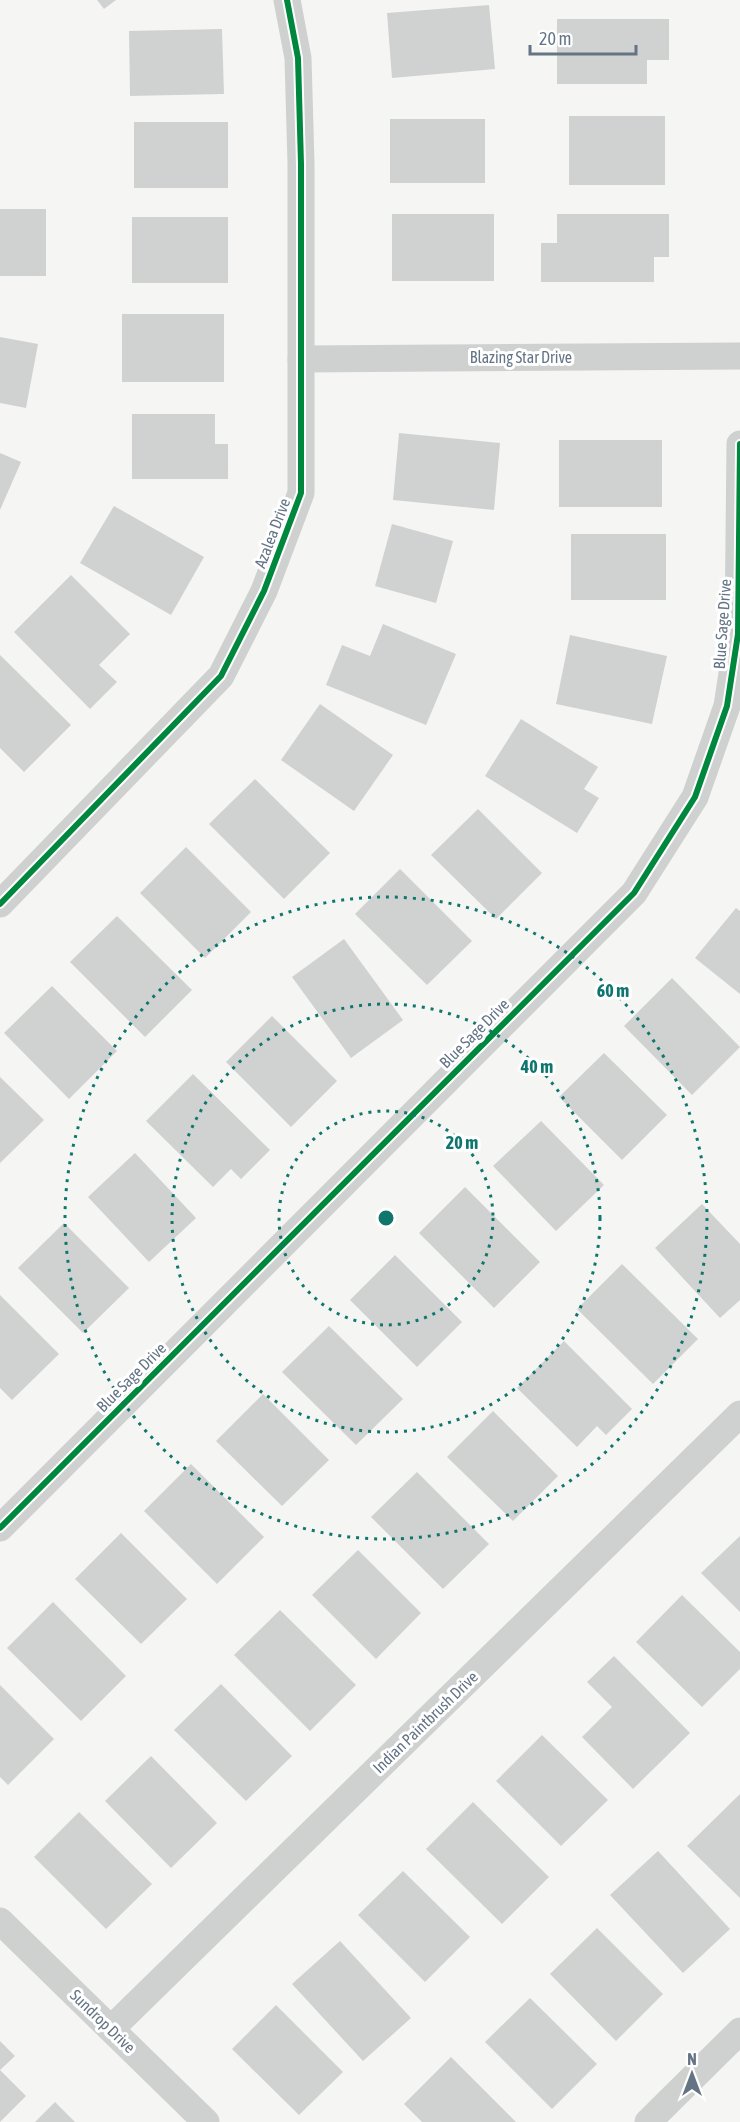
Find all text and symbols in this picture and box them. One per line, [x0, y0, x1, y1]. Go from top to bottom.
scale bar [530, 18, 636, 56]
text: 20 m [539, 28, 571, 49]
street label: Blazing Star Drive [470, 348, 572, 367]
street label: Azalea Drive [251, 496, 293, 570]
street label: Blue Sage Drive [710, 578, 735, 670]
text: 60 m [597, 980, 629, 1001]
street label: Blue Sage Drive [436, 995, 513, 1072]
text: 40 m [520, 1056, 553, 1077]
text: 20 m [446, 1132, 478, 1153]
centre of rings [376, 1208, 396, 1228]
street label: Blue Sage Drive [93, 1339, 170, 1416]
street label: Indian Paintbrush Drive [369, 1668, 481, 1776]
street label: Sundrop Drive [66, 1986, 139, 2057]
north arrow [662, 2044, 722, 2104]
text: N [687, 2050, 697, 2068]

